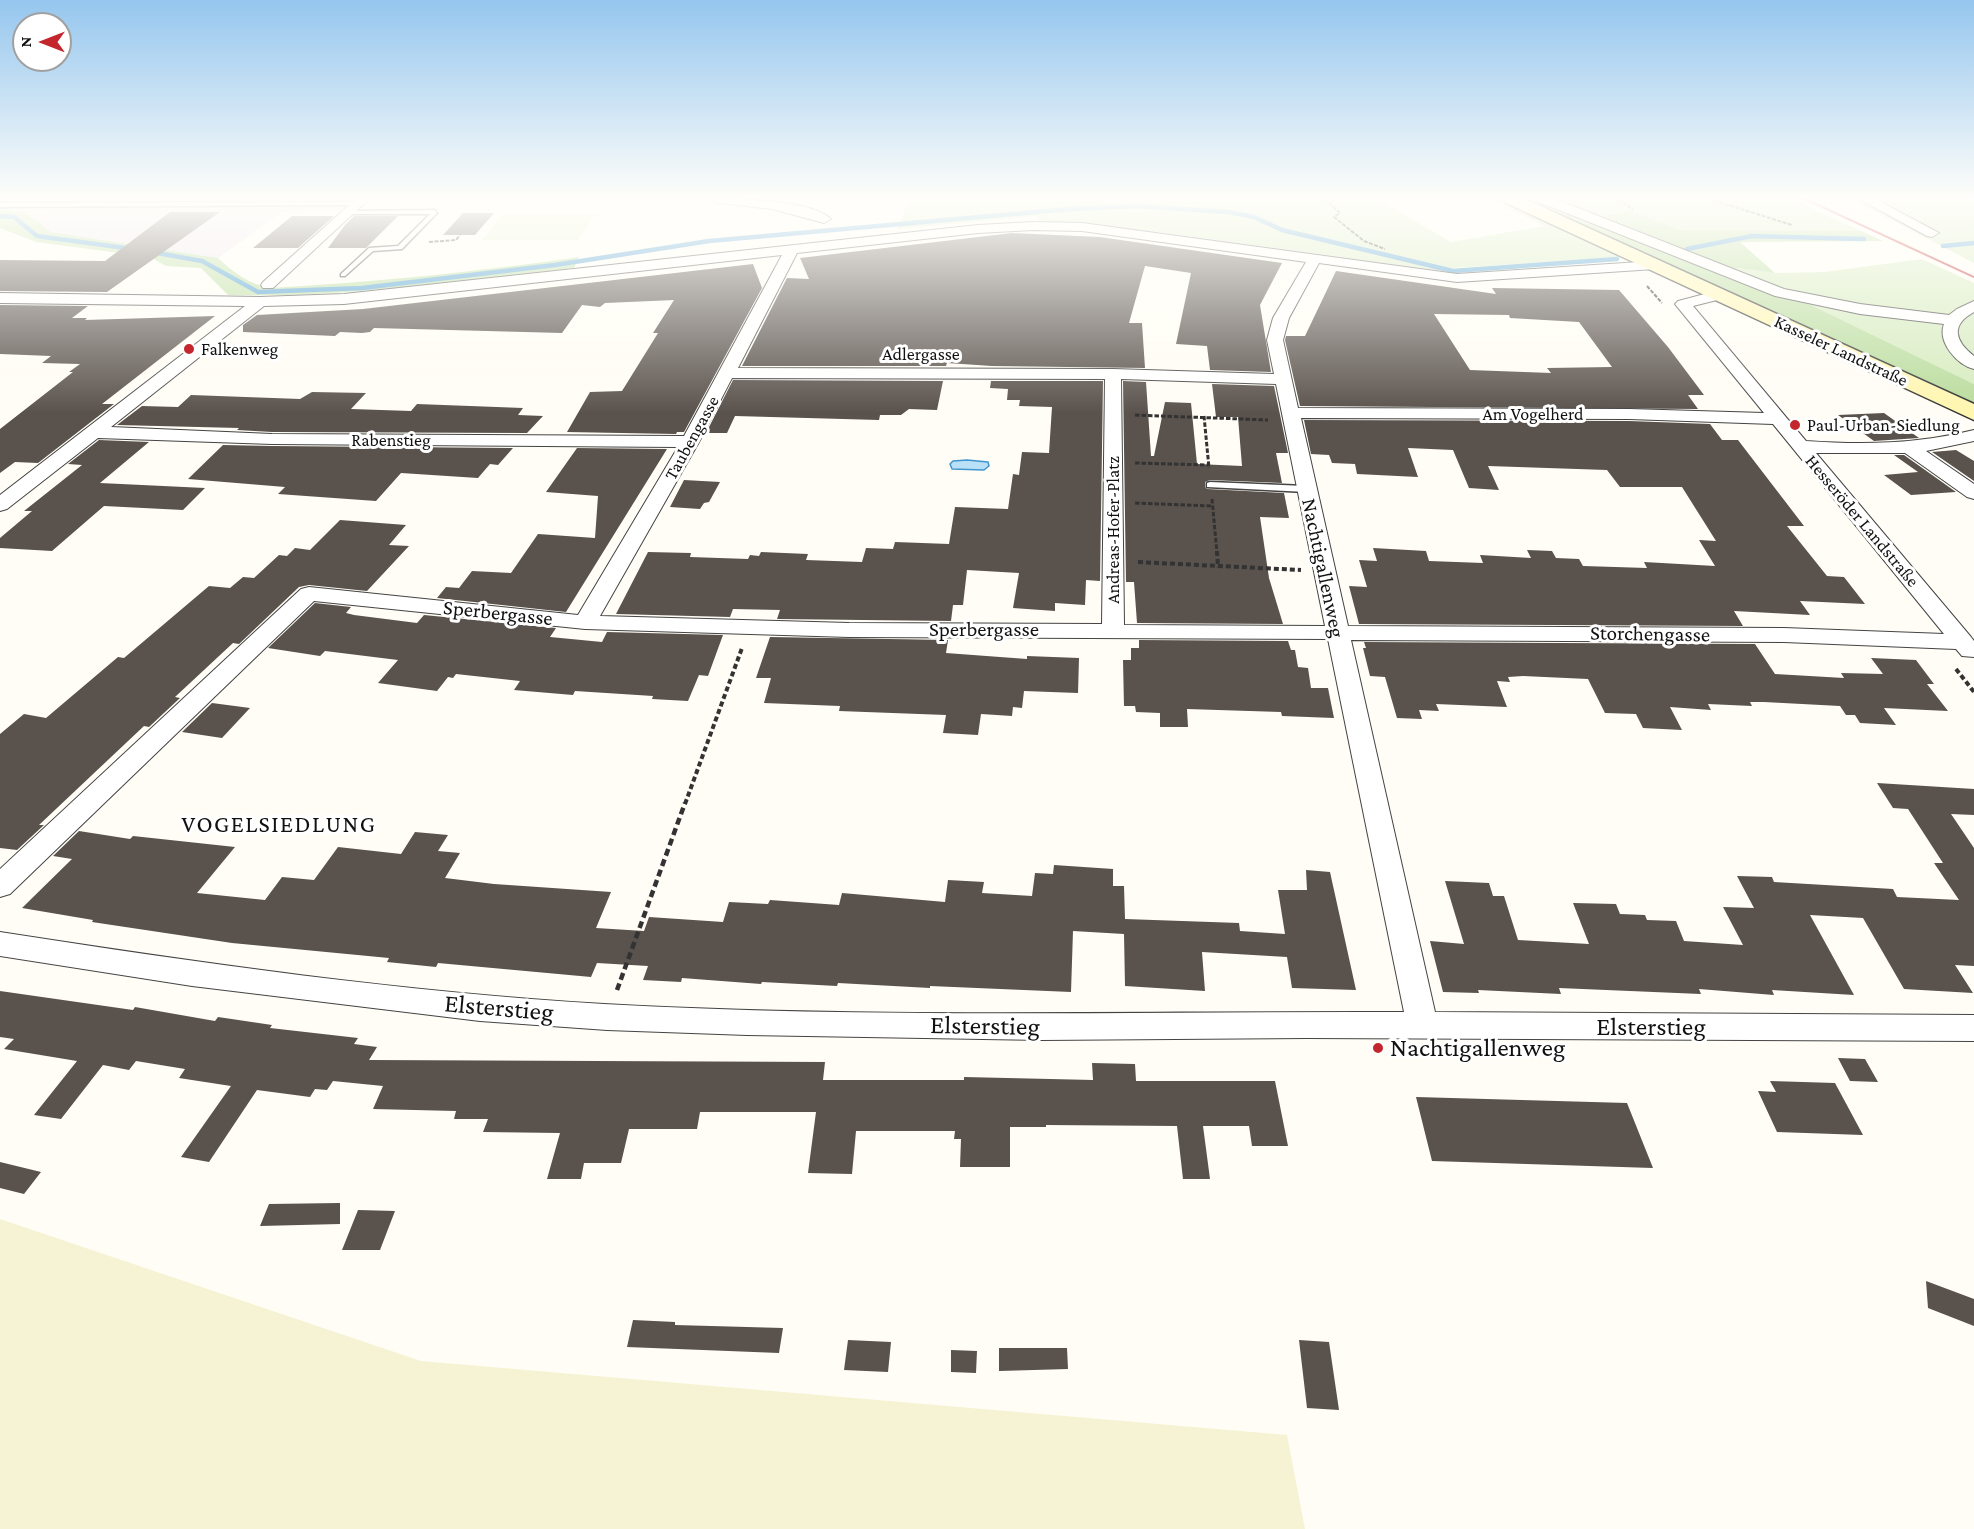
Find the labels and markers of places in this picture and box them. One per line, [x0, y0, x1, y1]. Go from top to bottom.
place label: Falkenweg [201, 338, 278, 360]
marker: Falkenweg [182, 342, 196, 356]
place label: Paul-Urban-Siedlung [1807, 414, 1960, 436]
marker: Paul-Urban-Siedlung [1788, 418, 1802, 432]
place label: Nachtigallenweg [1390, 1032, 1565, 1064]
marker: Nachtigallenweg [1371, 1041, 1385, 1055]

